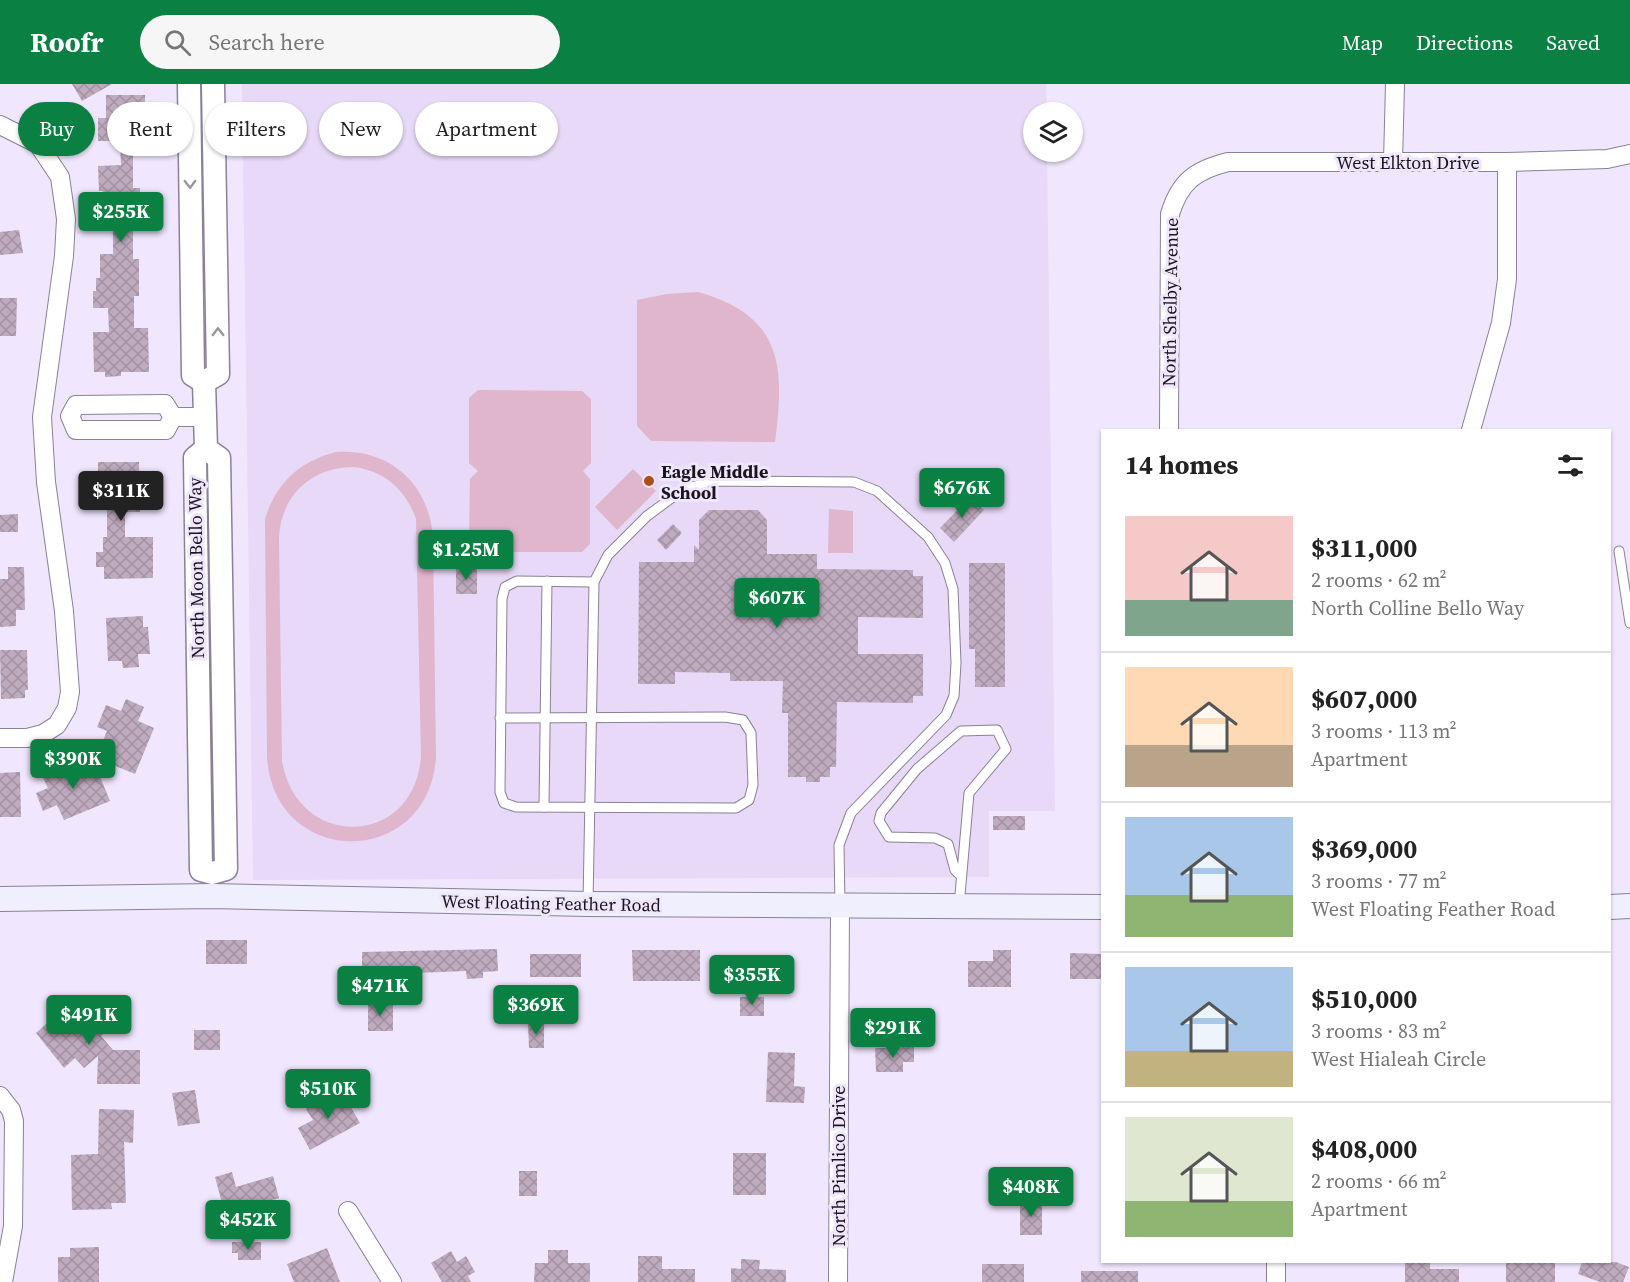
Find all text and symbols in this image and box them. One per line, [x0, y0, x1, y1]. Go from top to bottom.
search box [140, 15, 560, 69]
text: Roofr [30, 23, 104, 61]
icon: search [161, 26, 194, 59]
text: Search here [209, 27, 325, 57]
text: Map [1342, 28, 1383, 57]
text: Directions [1416, 28, 1513, 57]
text: Saved [1546, 28, 1600, 57]
chip: Buy [18, 102, 95, 156]
chip: Rent [107, 102, 193, 156]
chip: Filters [205, 102, 307, 156]
chip: New [319, 102, 403, 156]
chip: Apartment [415, 102, 558, 156]
map controls [1023, 102, 1083, 162]
button: layers [1023, 102, 1083, 162]
street label: West Elkton Drive [1336, 150, 1480, 175]
one-way arrow [184, 180, 197, 189]
pin: $255K [79, 192, 163, 243]
text: $255K [92, 197, 150, 225]
street label: North Shelby Avenue [1156, 217, 1184, 387]
one-way arrow [211, 327, 224, 336]
text: 14 homes [1125, 447, 1238, 483]
icon: filters [1554, 449, 1587, 482]
place label: Eagle Middle School [661, 459, 768, 505]
pin: $676K [920, 468, 1004, 519]
pin: $311K [79, 471, 163, 522]
text: $676K [933, 473, 991, 501]
marker: Eagle Middle School [642, 474, 656, 488]
text: $311K [92, 476, 150, 504]
street label: North Moon Bello Way [182, 476, 210, 659]
pin: $1.25M [417, 530, 515, 581]
text: $311,000 [1311, 530, 1417, 566]
text: $1.25M [432, 535, 500, 563]
icon: home [1173, 540, 1245, 612]
text: 2 rooms · 62 m² [1311, 566, 1447, 594]
pin: $607K [735, 578, 819, 629]
text: $607K [748, 583, 806, 611]
text: North Colline Bello Way [1311, 594, 1524, 622]
text: $607,000 [1311, 681, 1417, 717]
icon: home [1173, 691, 1245, 763]
text: 3 rooms · 113 m² [1311, 717, 1457, 745]
pin: $390K [31, 739, 115, 790]
text: $390K [44, 744, 102, 772]
text: Apartment [1311, 745, 1408, 773]
text: $369,000 [1311, 831, 1417, 867]
icon: home [1173, 841, 1245, 913]
text: 3 rooms · 77 m² [1311, 867, 1447, 895]
street label: West Floating Feather Road [441, 889, 661, 917]
text: West Floating Feather Road [1311, 895, 1555, 923]
pin: $355K [710, 955, 794, 1006]
text: $355K [723, 960, 781, 988]
pin: $471K [338, 966, 422, 1017]
text: $471K [351, 971, 409, 999]
text: $510,000 [1311, 981, 1417, 1017]
pin: $369K [494, 985, 578, 1036]
text: $369K [507, 990, 565, 1018]
icon: home [1173, 991, 1245, 1063]
pin: $491K [47, 995, 131, 1046]
text: $491K [60, 1000, 118, 1028]
pin: $291K [851, 1008, 935, 1059]
text: $291K [864, 1013, 922, 1041]
text: 3 rooms · 83 m² [1311, 1017, 1447, 1045]
text: West Hialeah Circle [1311, 1045, 1486, 1073]
pin: $510K [286, 1069, 370, 1120]
text: $510K [299, 1074, 357, 1102]
street label: North Pimlico Drive [826, 1085, 851, 1247]
text: $408,000 [1311, 1131, 1417, 1167]
icon: home [1173, 1141, 1245, 1213]
pin: $408K [989, 1167, 1073, 1218]
text: 2 rooms · 66 m² [1311, 1167, 1447, 1195]
text: $408K [1002, 1172, 1060, 1200]
text: Apartment [1311, 1195, 1408, 1223]
pin: $452K [206, 1200, 290, 1251]
text: $452K [219, 1205, 277, 1233]

